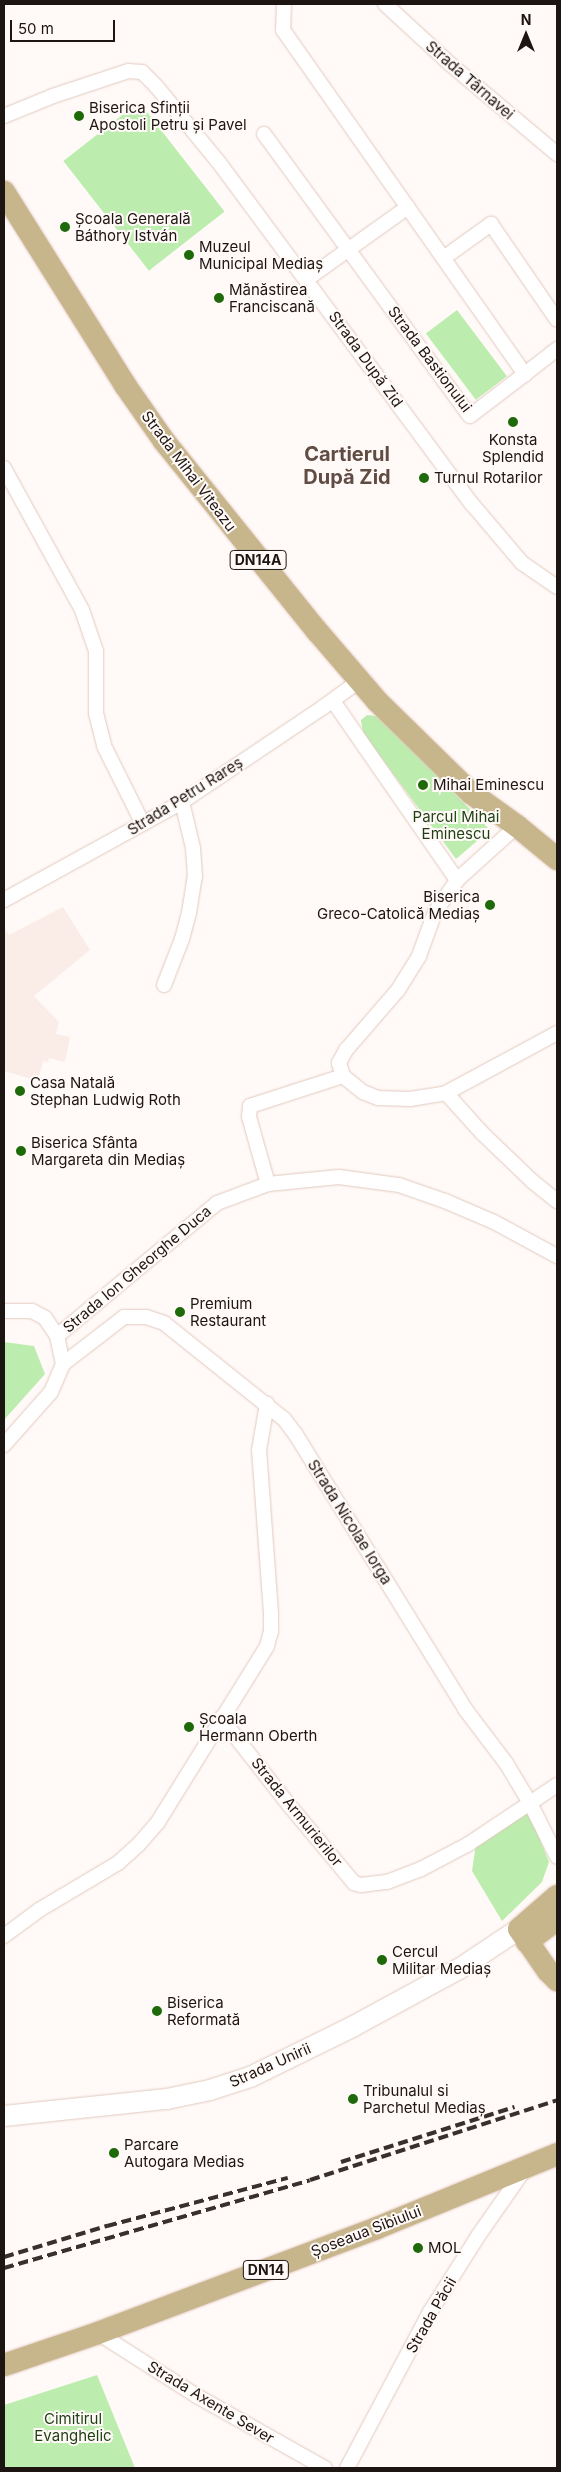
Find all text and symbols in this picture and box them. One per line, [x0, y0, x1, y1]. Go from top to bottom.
scale bar [12, 10, 118, 42]
north arrow [501, 10, 551, 60]
text: N [521, 11, 531, 28]
text: 50 m [18, 19, 54, 38]
street label: Strada Târnavei [422, 37, 518, 123]
place label: Biserica Sfinții Apostoli Petru și Pavel [89, 98, 247, 133]
marker: Biserica Sfinții Apostoli Petru și Pavel [73, 110, 85, 122]
place label: Școala Generală Báthory István [75, 209, 191, 244]
marker: Școala Generală Báthory István [59, 221, 71, 233]
place label: Muzeul Municipal Mediaș [199, 237, 323, 272]
marker: Muzeul Municipal Mediaș [183, 249, 195, 261]
place label: Mănăstirea Franciscană [229, 280, 315, 315]
marker: Mănăstirea Franciscană [213, 292, 225, 304]
street label: Strada Bastionului [384, 302, 476, 416]
street label: Strada După Zid [325, 307, 407, 411]
street label: Strada Mihai Viteazu [138, 407, 240, 535]
marker: Konsta Splendid [507, 416, 519, 428]
place label: Konsta Splendid [482, 430, 544, 465]
district label: Cartierul După Zid [303, 442, 391, 489]
place label: Turnul Rotarilor [434, 469, 543, 487]
marker: Turnul Rotarilor [418, 472, 430, 484]
road number: DN14A [229, 548, 287, 572]
street label: Strada Petru Rareș [124, 753, 246, 839]
place label: Mihai Eminescu [433, 776, 544, 794]
marker: Mihai Eminescu [417, 779, 429, 791]
park label: Parcul Mihai Eminescu [413, 807, 499, 842]
place label: Biserica Greco-Catolică Mediaș [317, 887, 480, 922]
marker: Biserica Greco-Catolică Mediaș [484, 899, 496, 911]
place label: Casa Natală Stephan Ludwig Roth [30, 1073, 181, 1108]
marker: Casa Natală Stephan Ludwig Roth [14, 1085, 26, 1097]
place label: Biserica Sfânta Margareta din Mediaș [31, 1133, 185, 1168]
marker: Biserica Sfânta Margareta din Mediaș [15, 1145, 27, 1157]
street label: Strada Ion Gheorghe Duca [59, 1202, 215, 1336]
place label: Premium Restaurant [190, 1294, 266, 1329]
marker: Premium Restaurant [174, 1306, 186, 1318]
street label: Strada Nicolae Iorga [304, 1456, 396, 1588]
place label: Școala Hermann Oberth [199, 1709, 317, 1744]
marker: Școala Hermann Oberth [183, 1721, 195, 1733]
street label: Strada Armurierilor [248, 1754, 346, 1870]
place label: Cercul Militar Mediaș [392, 1942, 491, 1977]
marker: Cercul Militar Mediaș [376, 1954, 388, 1966]
place label: Biserica Reformată [167, 1993, 240, 2028]
marker: Biserica Reformată [151, 2005, 163, 2017]
street label: Strada Unirii [226, 2039, 314, 2091]
place label: Tribunalul si Parchetul Mediaș [363, 2081, 486, 2116]
marker: Tribunalul si Parchetul Mediaș [347, 2093, 359, 2105]
place label: Parcare Autogara Medias [124, 2135, 244, 2170]
marker: Parcare Autogara Medias [108, 2147, 120, 2159]
street label: Șoseaua Sibiului [308, 2202, 424, 2260]
place label: MOL [428, 2239, 462, 2257]
marker: MOL [412, 2242, 424, 2254]
road number: DN14 [242, 2258, 290, 2282]
street label: Strada Păcii [402, 2274, 460, 2356]
street label: Strada Axente Sever [144, 2357, 278, 2447]
park label: Cimitirul Evanghelic [34, 2409, 112, 2444]

